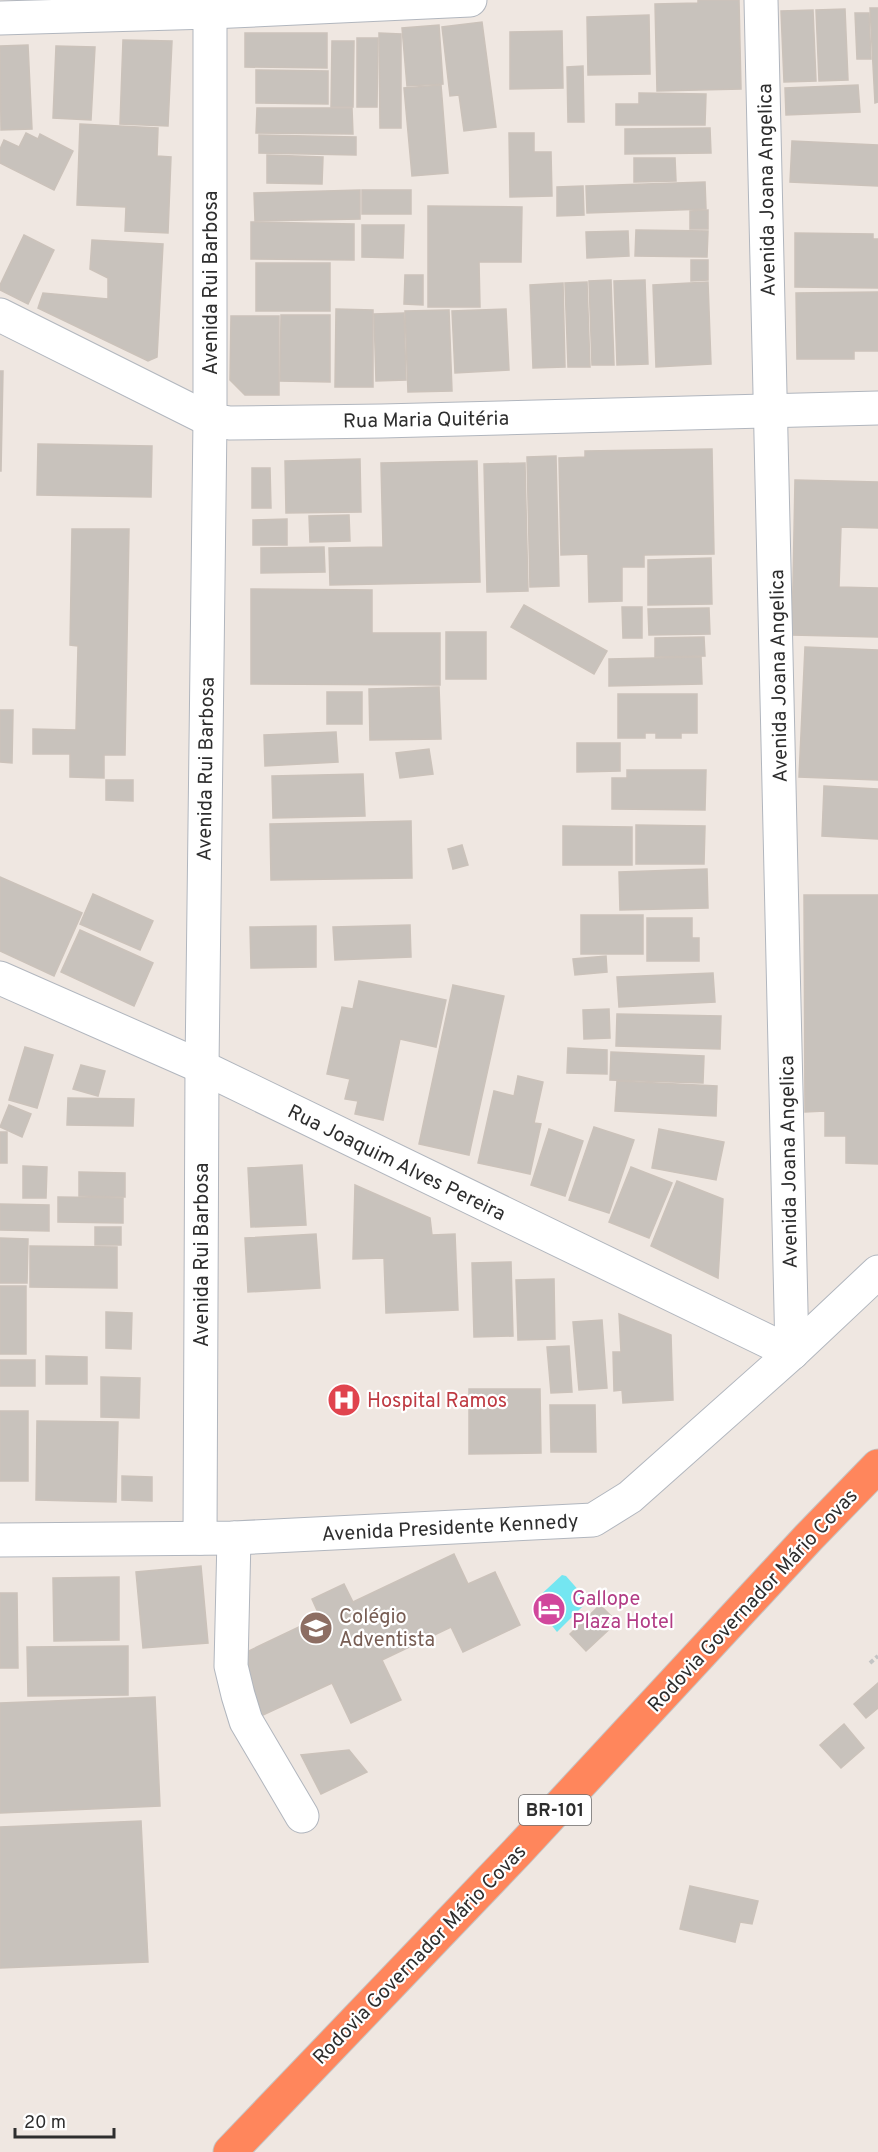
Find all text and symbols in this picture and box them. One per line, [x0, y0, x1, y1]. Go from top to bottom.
street label: Avenida Joana Angelica [753, 83, 783, 297]
street label: Avenida Rui Barbosa [199, 191, 225, 375]
street label: Rua Maria Quitéria [343, 407, 509, 435]
street label: Avenida Joana Angelica [765, 569, 795, 783]
street label: Avenida Rui Barbosa [192, 677, 222, 861]
street label: Avenida Joana Angelica [775, 1055, 805, 1269]
street label: Rua Joaquim Alves Pereira [283, 1100, 509, 1228]
street label: Avenida Rui Barbosa [190, 1163, 216, 1347]
hospital icon: Hospital Ramos [326, 1382, 362, 1418]
place label: Hospital Ramos [367, 1389, 507, 1415]
street label: Rodovia Governador Mário Covas [643, 1484, 864, 1719]
street label: Avenida Presidente Kennedy [321, 1509, 579, 1549]
place label: Gallope Plaza Hotel [572, 1587, 674, 1636]
hotel icon: Gallope Plaza Hotel [531, 1591, 567, 1627]
place label: Colégio Adventista [339, 1605, 435, 1654]
school or university icon: Colégio Adventista [298, 1610, 334, 1646]
road number: BR-101 [519, 1795, 591, 1825]
street label: Rodovia Governador Mário Covas [308, 1840, 533, 2071]
scale bar [15, 2101, 114, 2139]
text: 20 m [24, 2112, 66, 2135]

